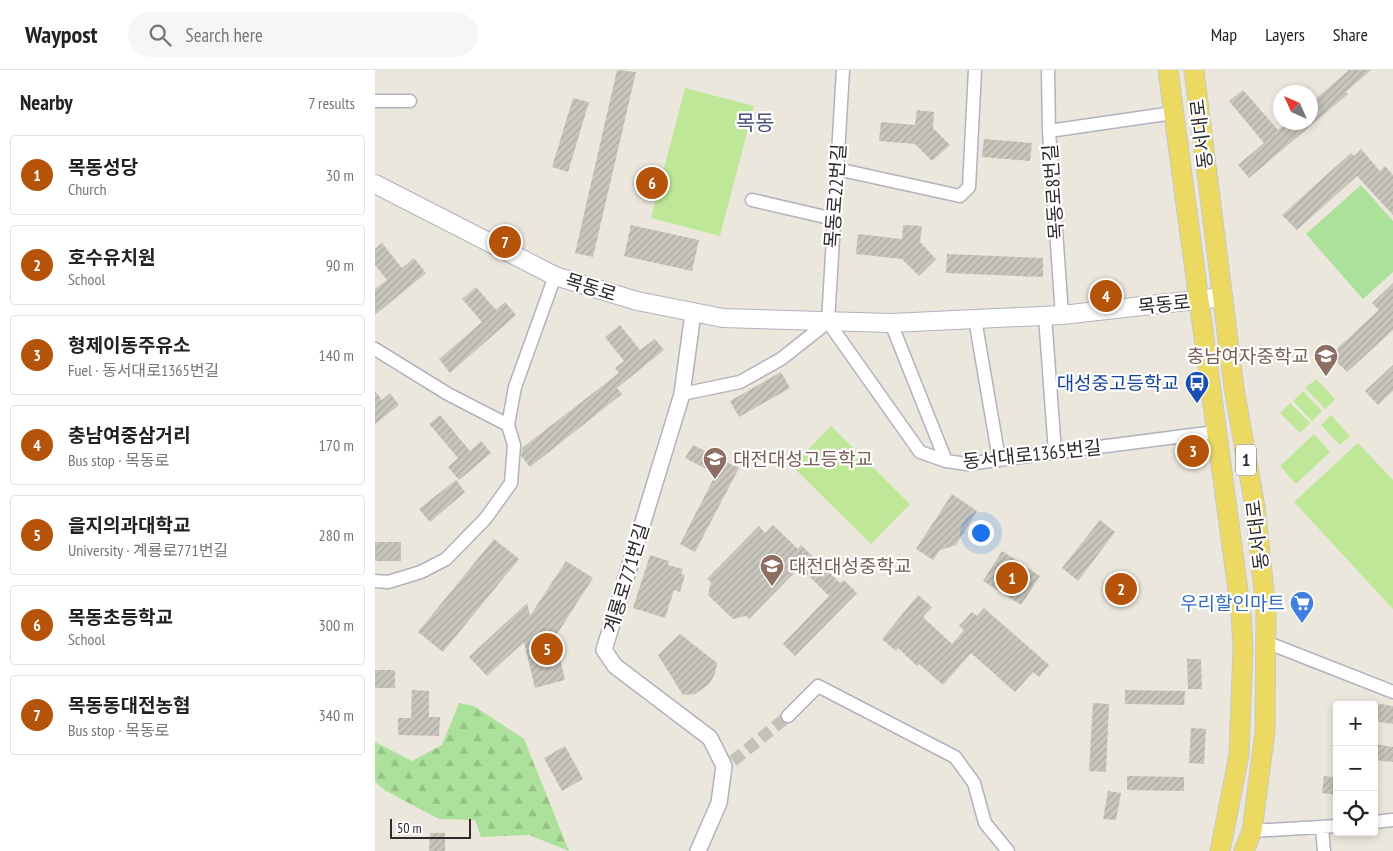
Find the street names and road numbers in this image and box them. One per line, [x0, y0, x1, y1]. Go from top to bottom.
street label: 동서대로 [1185, 98, 1217, 170]
street label: 목동로22번길 [819, 143, 851, 249]
street label: 목동로8번길 [1038, 143, 1068, 241]
street label: 목동로 [562, 268, 620, 306]
street label: 목동로 [1137, 289, 1191, 319]
street label: 동서대로1365번길 [962, 435, 1102, 473]
road number: 1 [1236, 444, 1256, 476]
street label: 동서대로 [1241, 499, 1273, 571]
street label: 계룡로771번길 [598, 520, 654, 636]

